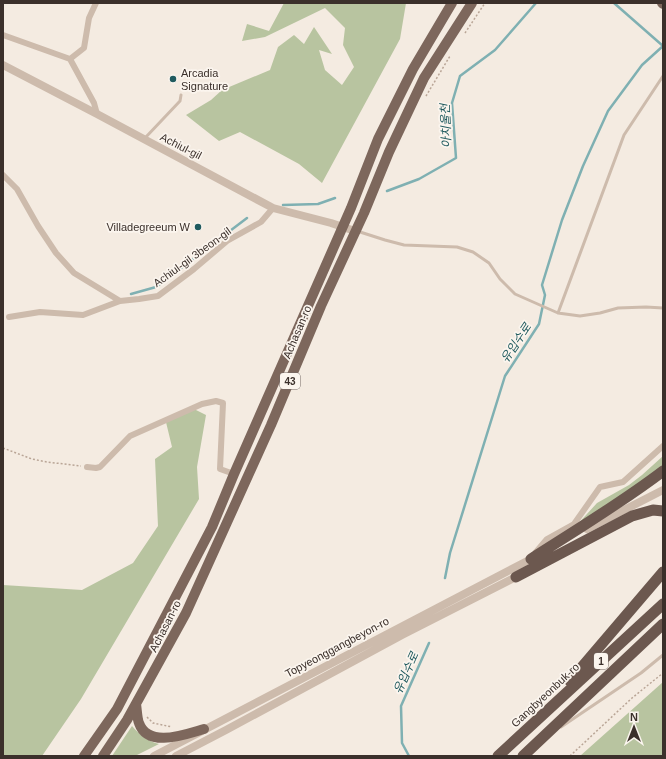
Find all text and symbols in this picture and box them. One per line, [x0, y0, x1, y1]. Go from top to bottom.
place label: Arcadia Signature [181, 67, 228, 92]
marker: Arcadia Signature [168, 74, 178, 84]
water label: 아치울천 [438, 102, 454, 148]
street label: Achiul-gil [158, 131, 204, 161]
place label: Villadegreeum W [106, 221, 191, 233]
marker: Villadegreeum W [193, 222, 203, 232]
street label: Achiul-gil 3beon-gil [151, 225, 233, 289]
street label: Achasan-ro [280, 304, 314, 360]
water label: 유입수로 [498, 320, 535, 365]
road number: 43 [280, 373, 300, 389]
street label: Achasan-ro [147, 598, 183, 654]
street label: Topyeonggangbeyon-ro [283, 615, 391, 679]
water label: 유입수로 [391, 649, 422, 696]
road number: 1 [594, 653, 608, 669]
street label: Gangbyeonbuk-ro [509, 661, 581, 729]
north arrow [614, 707, 654, 747]
text: N [630, 711, 638, 723]

